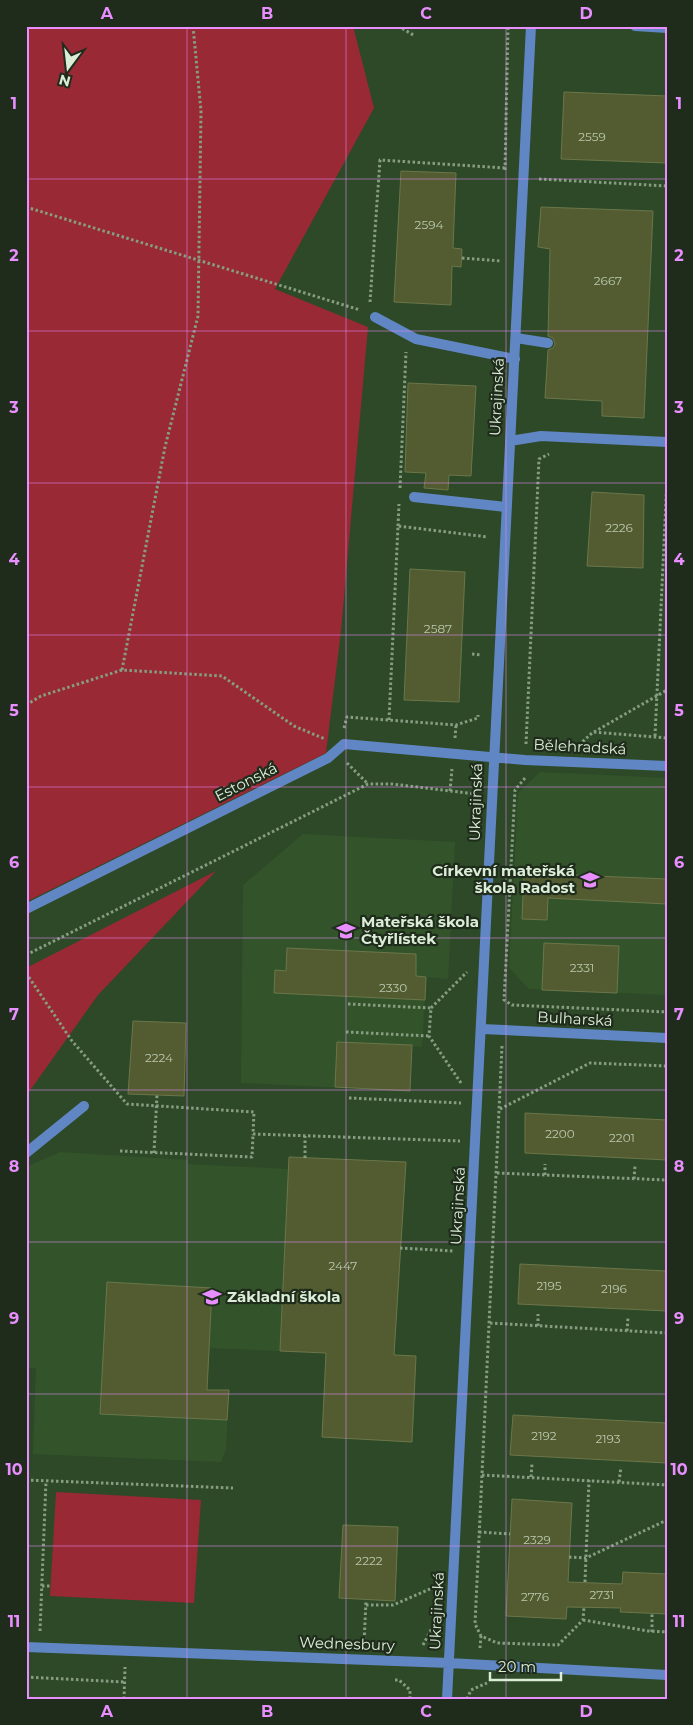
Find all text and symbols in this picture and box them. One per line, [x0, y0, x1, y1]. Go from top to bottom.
text: A [100, 4, 114, 23]
text: B [261, 4, 273, 23]
text: C [420, 4, 432, 23]
text: D [579, 4, 593, 23]
north arrow [42, 42, 92, 92]
text: N [57, 70, 72, 91]
text: 1 [11, 94, 17, 113]
text: 1 [676, 94, 682, 113]
house number: 2559 [578, 129, 606, 144]
house number: 2594 [415, 217, 443, 232]
text: 2 [9, 246, 19, 265]
text: 2 [674, 246, 684, 265]
house number: 2667 [594, 273, 622, 288]
street label: Ukrajinská [485, 357, 508, 437]
text: 3 [8, 398, 19, 417]
text: 3 [673, 398, 684, 417]
house number: 2226 [605, 520, 633, 535]
text: 4 [8, 550, 20, 569]
text: 4 [673, 550, 685, 569]
house number: 2587 [424, 621, 452, 636]
text: 5 [9, 701, 19, 720]
text: 5 [674, 701, 684, 720]
street label: Bělehradská [533, 735, 627, 758]
street label: Estonská [211, 758, 280, 805]
street label: Ukrajinská [465, 763, 486, 841]
text: 6 [9, 853, 19, 872]
text: 6 [674, 853, 684, 872]
place label: Církevní mateřská škola Radost [432, 861, 575, 897]
school or university icon: Církevní mateřská škola Radost [579, 869, 601, 891]
place label: Mateřská škola Čtyřlístek [361, 912, 479, 948]
school or university icon: Mateřská škola Čtyřlístek [335, 920, 357, 942]
house number: 2331 [570, 960, 594, 975]
house number: 2330 [379, 980, 407, 995]
text: 7 [9, 1005, 19, 1024]
text: 7 [674, 1005, 684, 1024]
street label: Bulharská [537, 1007, 613, 1030]
house number: 2224 [145, 1050, 173, 1065]
house number: 2200 [545, 1126, 575, 1141]
house number: 2201 [609, 1130, 635, 1145]
text: 8 [9, 1157, 19, 1176]
text: 8 [674, 1157, 684, 1176]
street label: Ukrajinská [446, 1166, 469, 1246]
house number: 2447 [329, 1258, 357, 1273]
house number: 2195 [536, 1278, 562, 1293]
house number: 2196 [601, 1281, 627, 1296]
school or university icon: Základní škola [201, 1286, 223, 1308]
place label: Základní škola [227, 1287, 341, 1306]
text: 9 [9, 1309, 19, 1328]
text: 9 [674, 1309, 684, 1328]
house number: 2192 [531, 1428, 557, 1443]
house number: 2193 [595, 1431, 621, 1446]
text: 10 [5, 1460, 23, 1479]
text: 10 [670, 1460, 688, 1479]
house number: 2329 [523, 1532, 551, 1547]
house number: 2222 [355, 1553, 383, 1568]
street label: Ukrajinská [425, 1571, 448, 1651]
house number: 2731 [590, 1587, 614, 1602]
house number: 2776 [521, 1589, 549, 1604]
text: 11 [8, 1612, 20, 1631]
text: 11 [673, 1612, 685, 1631]
street label: Wednesbury [299, 1632, 396, 1655]
scale bar [490, 1650, 562, 1682]
text: 20 m [498, 1657, 536, 1676]
text: A [100, 1702, 114, 1721]
text: B [261, 1702, 273, 1721]
text: C [420, 1702, 432, 1721]
text: D [579, 1702, 593, 1721]

